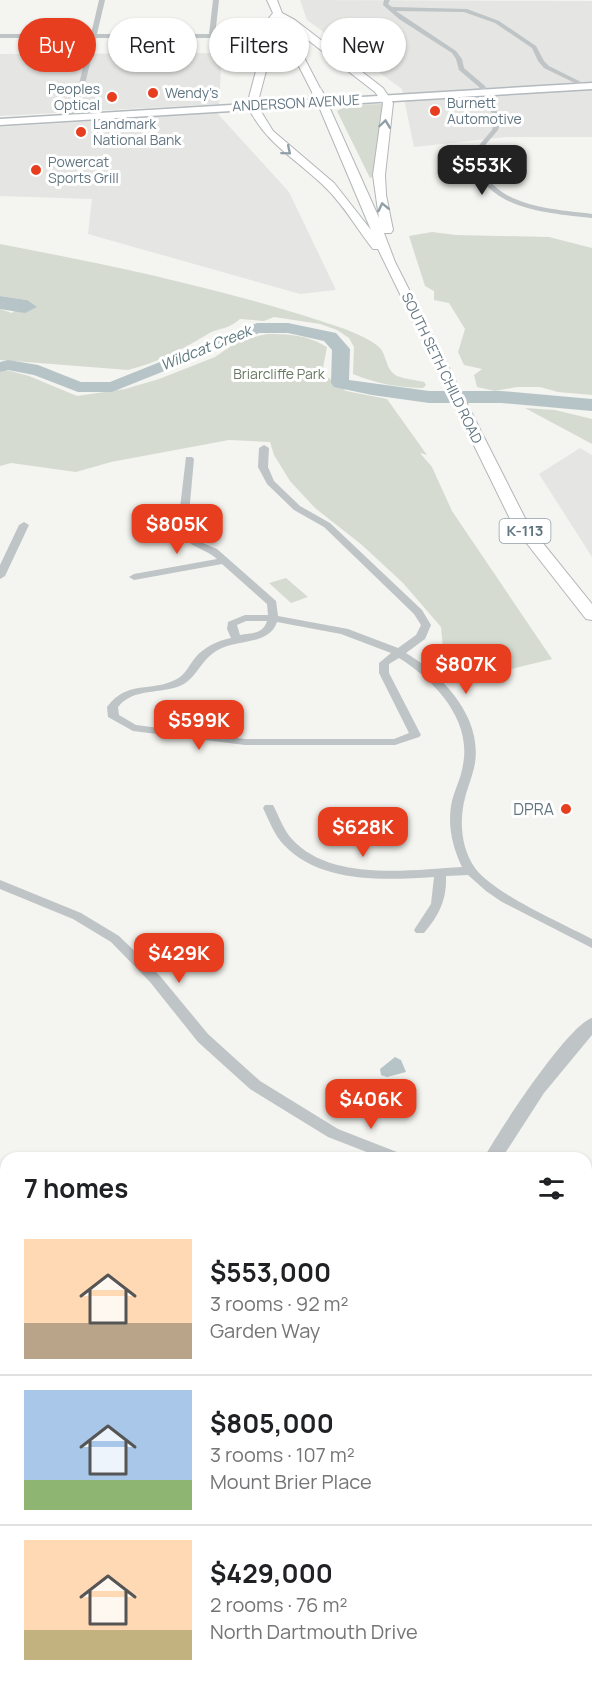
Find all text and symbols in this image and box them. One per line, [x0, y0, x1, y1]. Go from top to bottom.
chip: Buy [18, 18, 96, 72]
chip: Rent [108, 18, 197, 72]
chip: Filters [209, 18, 309, 72]
chip: New [321, 18, 406, 72]
place label: Peoples Optical [48, 79, 100, 114]
place label: Wendy's [165, 83, 218, 102]
marker: Wendy's [146, 86, 160, 100]
marker: Peoples Optical [105, 90, 119, 104]
street label: ANDERSON AVENUE [232, 90, 360, 115]
place label: Burnett Automotive [447, 93, 522, 128]
marker: Burnett Automotive [428, 104, 442, 118]
place label: Landmark National Bank [93, 114, 182, 149]
one-way arrow [379, 120, 391, 129]
marker: Landmark National Bank [74, 125, 88, 139]
one-way arrow [280, 144, 291, 155]
pin: $553K [440, 145, 524, 196]
text: $553K [452, 151, 512, 178]
place label: Powercat Sports Grill [48, 152, 119, 187]
marker: Powercat Sports Grill [29, 163, 43, 177]
one-way arrow [377, 203, 390, 213]
street label: SOUTH SETH CHILD ROAD [398, 289, 487, 446]
water label: Wildcat Creek [157, 319, 257, 375]
park label: Briarcliffe Park [233, 364, 326, 383]
pin: $805K [135, 504, 219, 555]
text: $805K [146, 510, 208, 537]
road number: K-113 [500, 519, 550, 543]
pin: $807K [424, 644, 508, 695]
text: $807K [435, 650, 497, 677]
pin: $599K [157, 700, 241, 751]
text: $599K [168, 706, 230, 733]
place label: DPRA [513, 798, 554, 820]
marker: DPRA [559, 802, 573, 816]
pin: $628K [321, 807, 405, 858]
text: $628K [332, 813, 394, 840]
pin: $429K [137, 933, 221, 984]
text: $429K [148, 939, 210, 966]
pin: $406K [329, 1079, 413, 1130]
text: $406K [339, 1085, 403, 1112]
text: 7 homes [24, 1170, 128, 1206]
icon: filters [535, 1172, 568, 1205]
text: $553,000 [210, 1254, 331, 1290]
icon: home [72, 1263, 144, 1335]
text: 3 rooms · 92 m² [210, 1290, 349, 1317]
text: Garden Way [210, 1317, 320, 1344]
text: $805,000 [210, 1405, 334, 1441]
icon: home [72, 1414, 144, 1486]
text: 3 rooms · 107 m² [210, 1441, 355, 1468]
text: Mount Brier Place [210, 1468, 372, 1495]
text: $429,000 [210, 1555, 333, 1591]
icon: home [72, 1564, 144, 1636]
text: 2 rooms · 76 m² [210, 1591, 347, 1618]
text: North Dartmouth Drive [210, 1618, 418, 1645]

